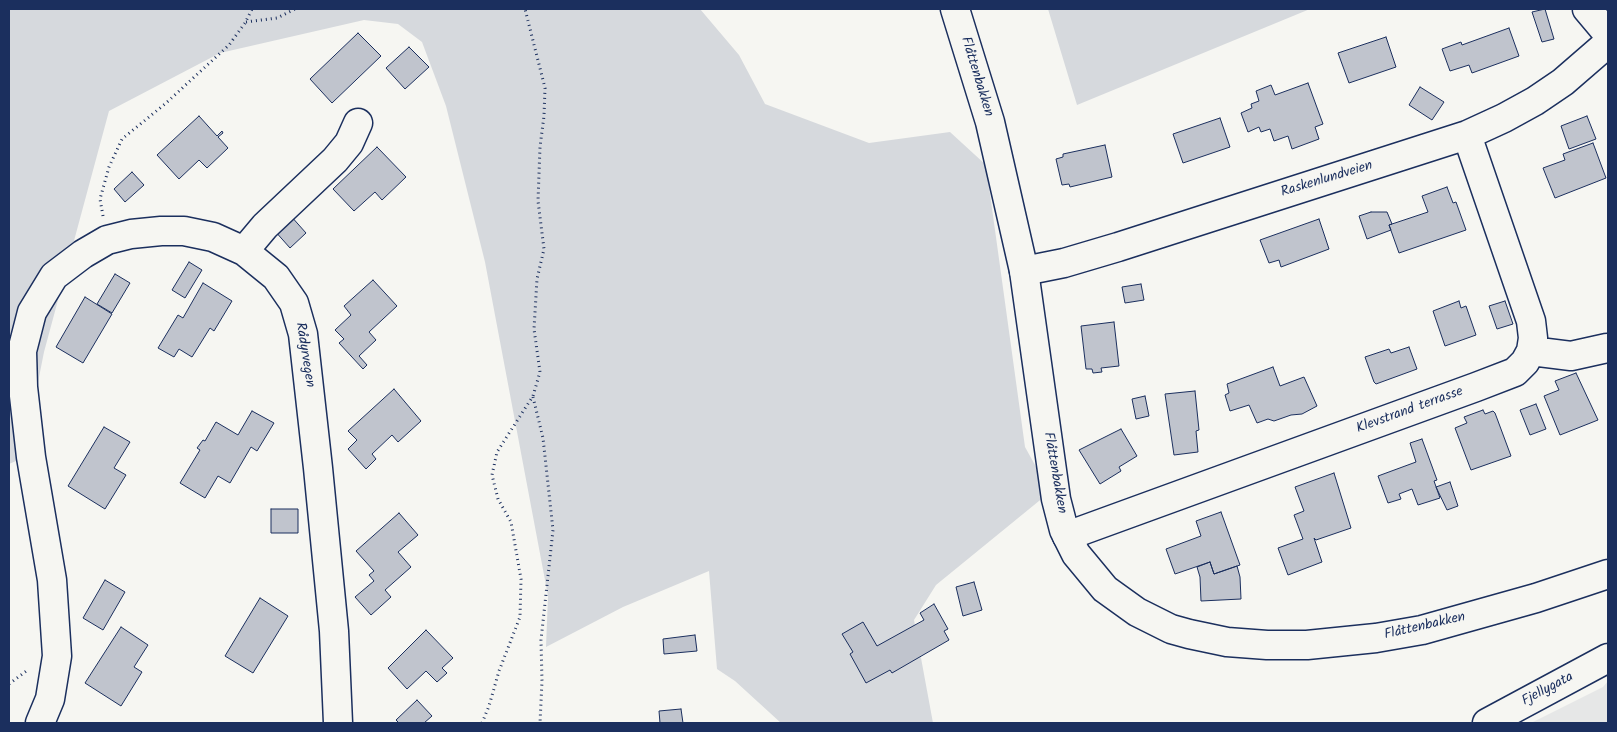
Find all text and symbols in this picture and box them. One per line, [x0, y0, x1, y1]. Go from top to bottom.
street label: Flåttenbakken [956, 35, 996, 119]
street label: Raskenlundveien [1279, 158, 1375, 202]
street label: Rådyrvegen [291, 321, 317, 389]
street label: Klevstrand terrasse [1354, 384, 1466, 438]
street label: Flåttenbakken [1039, 431, 1069, 515]
street label: Flåttenbakken [1383, 610, 1467, 644]
street label: Fjellygata [1519, 669, 1577, 711]

